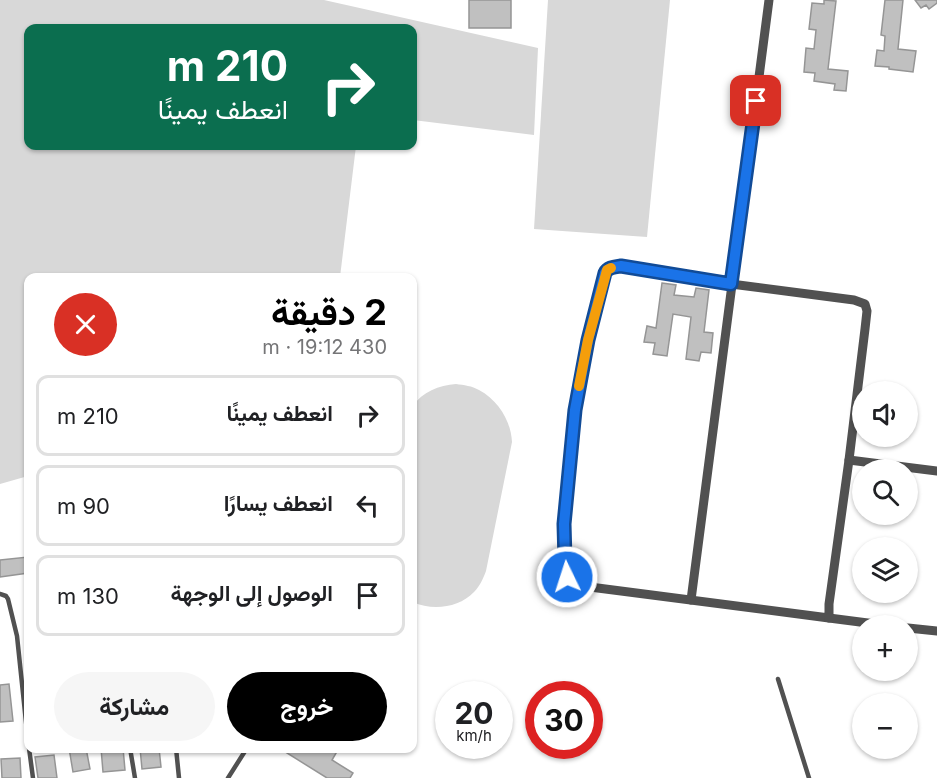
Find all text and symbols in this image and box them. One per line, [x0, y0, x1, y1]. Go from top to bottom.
text: 210 m [167, 40, 288, 91]
icon: right [309, 48, 387, 126]
pin [730, 75, 781, 126]
icon: arrive [739, 84, 772, 117]
text: انعطف يمينًا [158, 93, 288, 126]
text: 2 دقيقة [271, 290, 387, 334]
button: close [54, 293, 117, 356]
text: 430 m · 19:12 [262, 335, 387, 359]
map controls [852, 381, 918, 759]
button: sound [852, 381, 918, 447]
icon: right [351, 399, 384, 432]
text: انعطف يمينًا [226, 400, 333, 426]
text: 210 m [57, 403, 119, 429]
button: search [852, 459, 918, 525]
icon: left [351, 489, 384, 522]
text: انعطف يسارًا [224, 490, 333, 516]
text: 90 m [57, 493, 110, 519]
button: layers [852, 537, 918, 603]
position arrow [535, 545, 599, 609]
icon: arrive [351, 579, 384, 612]
text: الوصول إلى الوجهة [170, 580, 333, 606]
text: 130 m [57, 583, 119, 609]
button: + [852, 615, 918, 681]
button: مشاركة [54, 672, 215, 741]
button: خروج [227, 672, 387, 741]
speed limit sign: 30 [525, 681, 603, 759]
button: − [852, 693, 918, 759]
text: 20 [454, 695, 494, 731]
text: km/h [456, 726, 492, 745]

